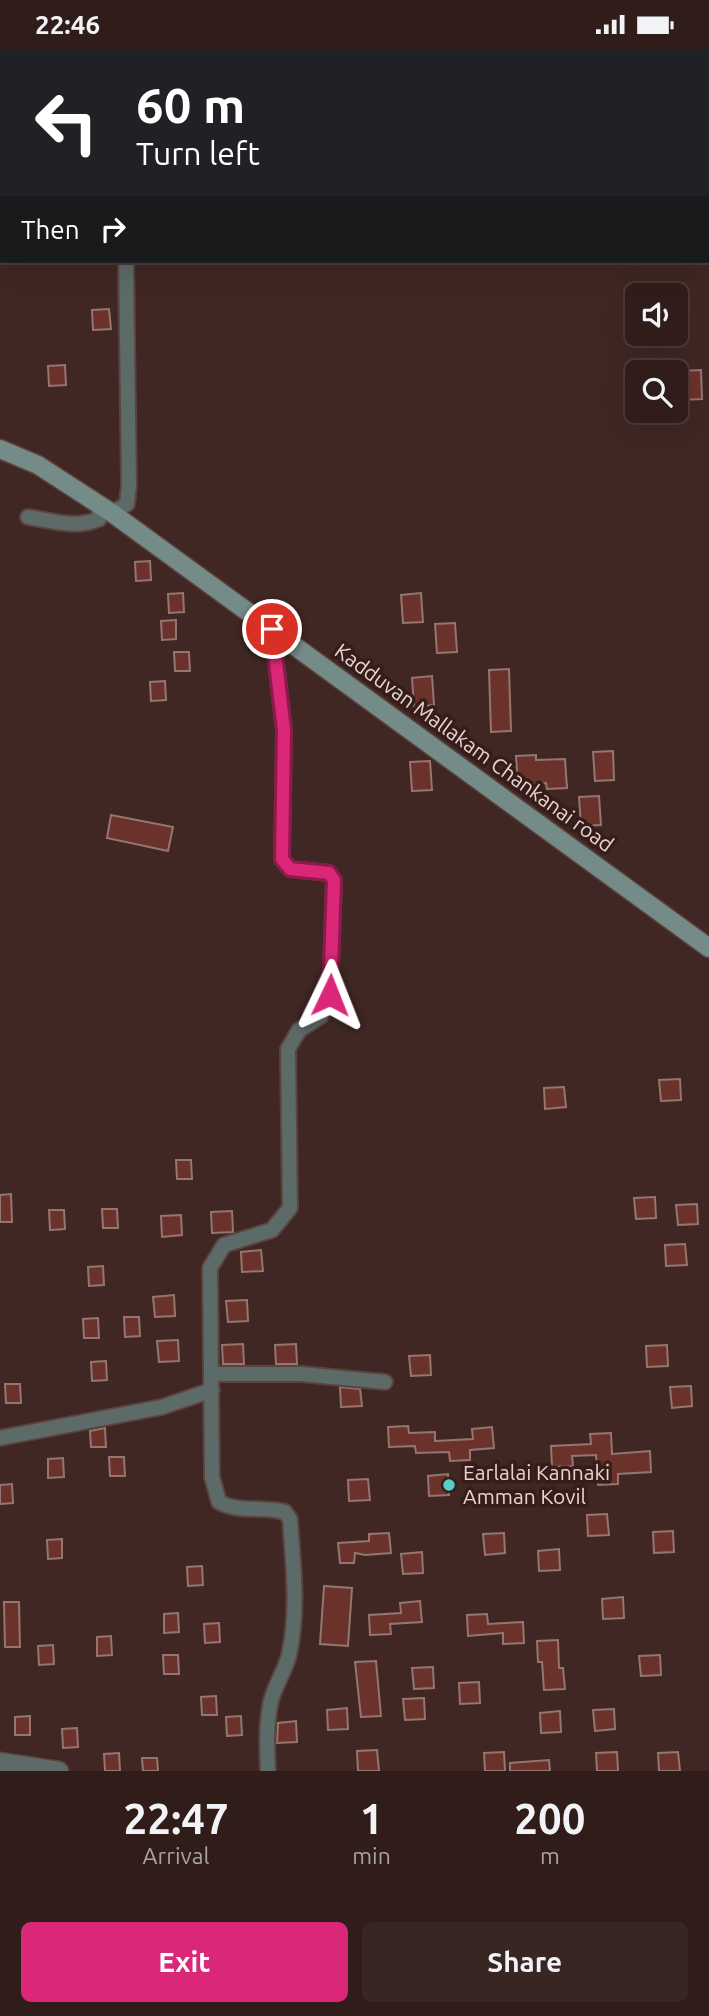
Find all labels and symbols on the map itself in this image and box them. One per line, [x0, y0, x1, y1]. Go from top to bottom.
pin [242, 599, 302, 659]
street label: Kadduvan Mallakam Chankanai road [331, 638, 618, 856]
position arrow [293, 958, 367, 1032]
place label: Earlalai Kannaki Amman Kovil [463, 1460, 610, 1508]
marker: Earlalai Kannaki Amman Kovil [441, 1477, 457, 1493]

